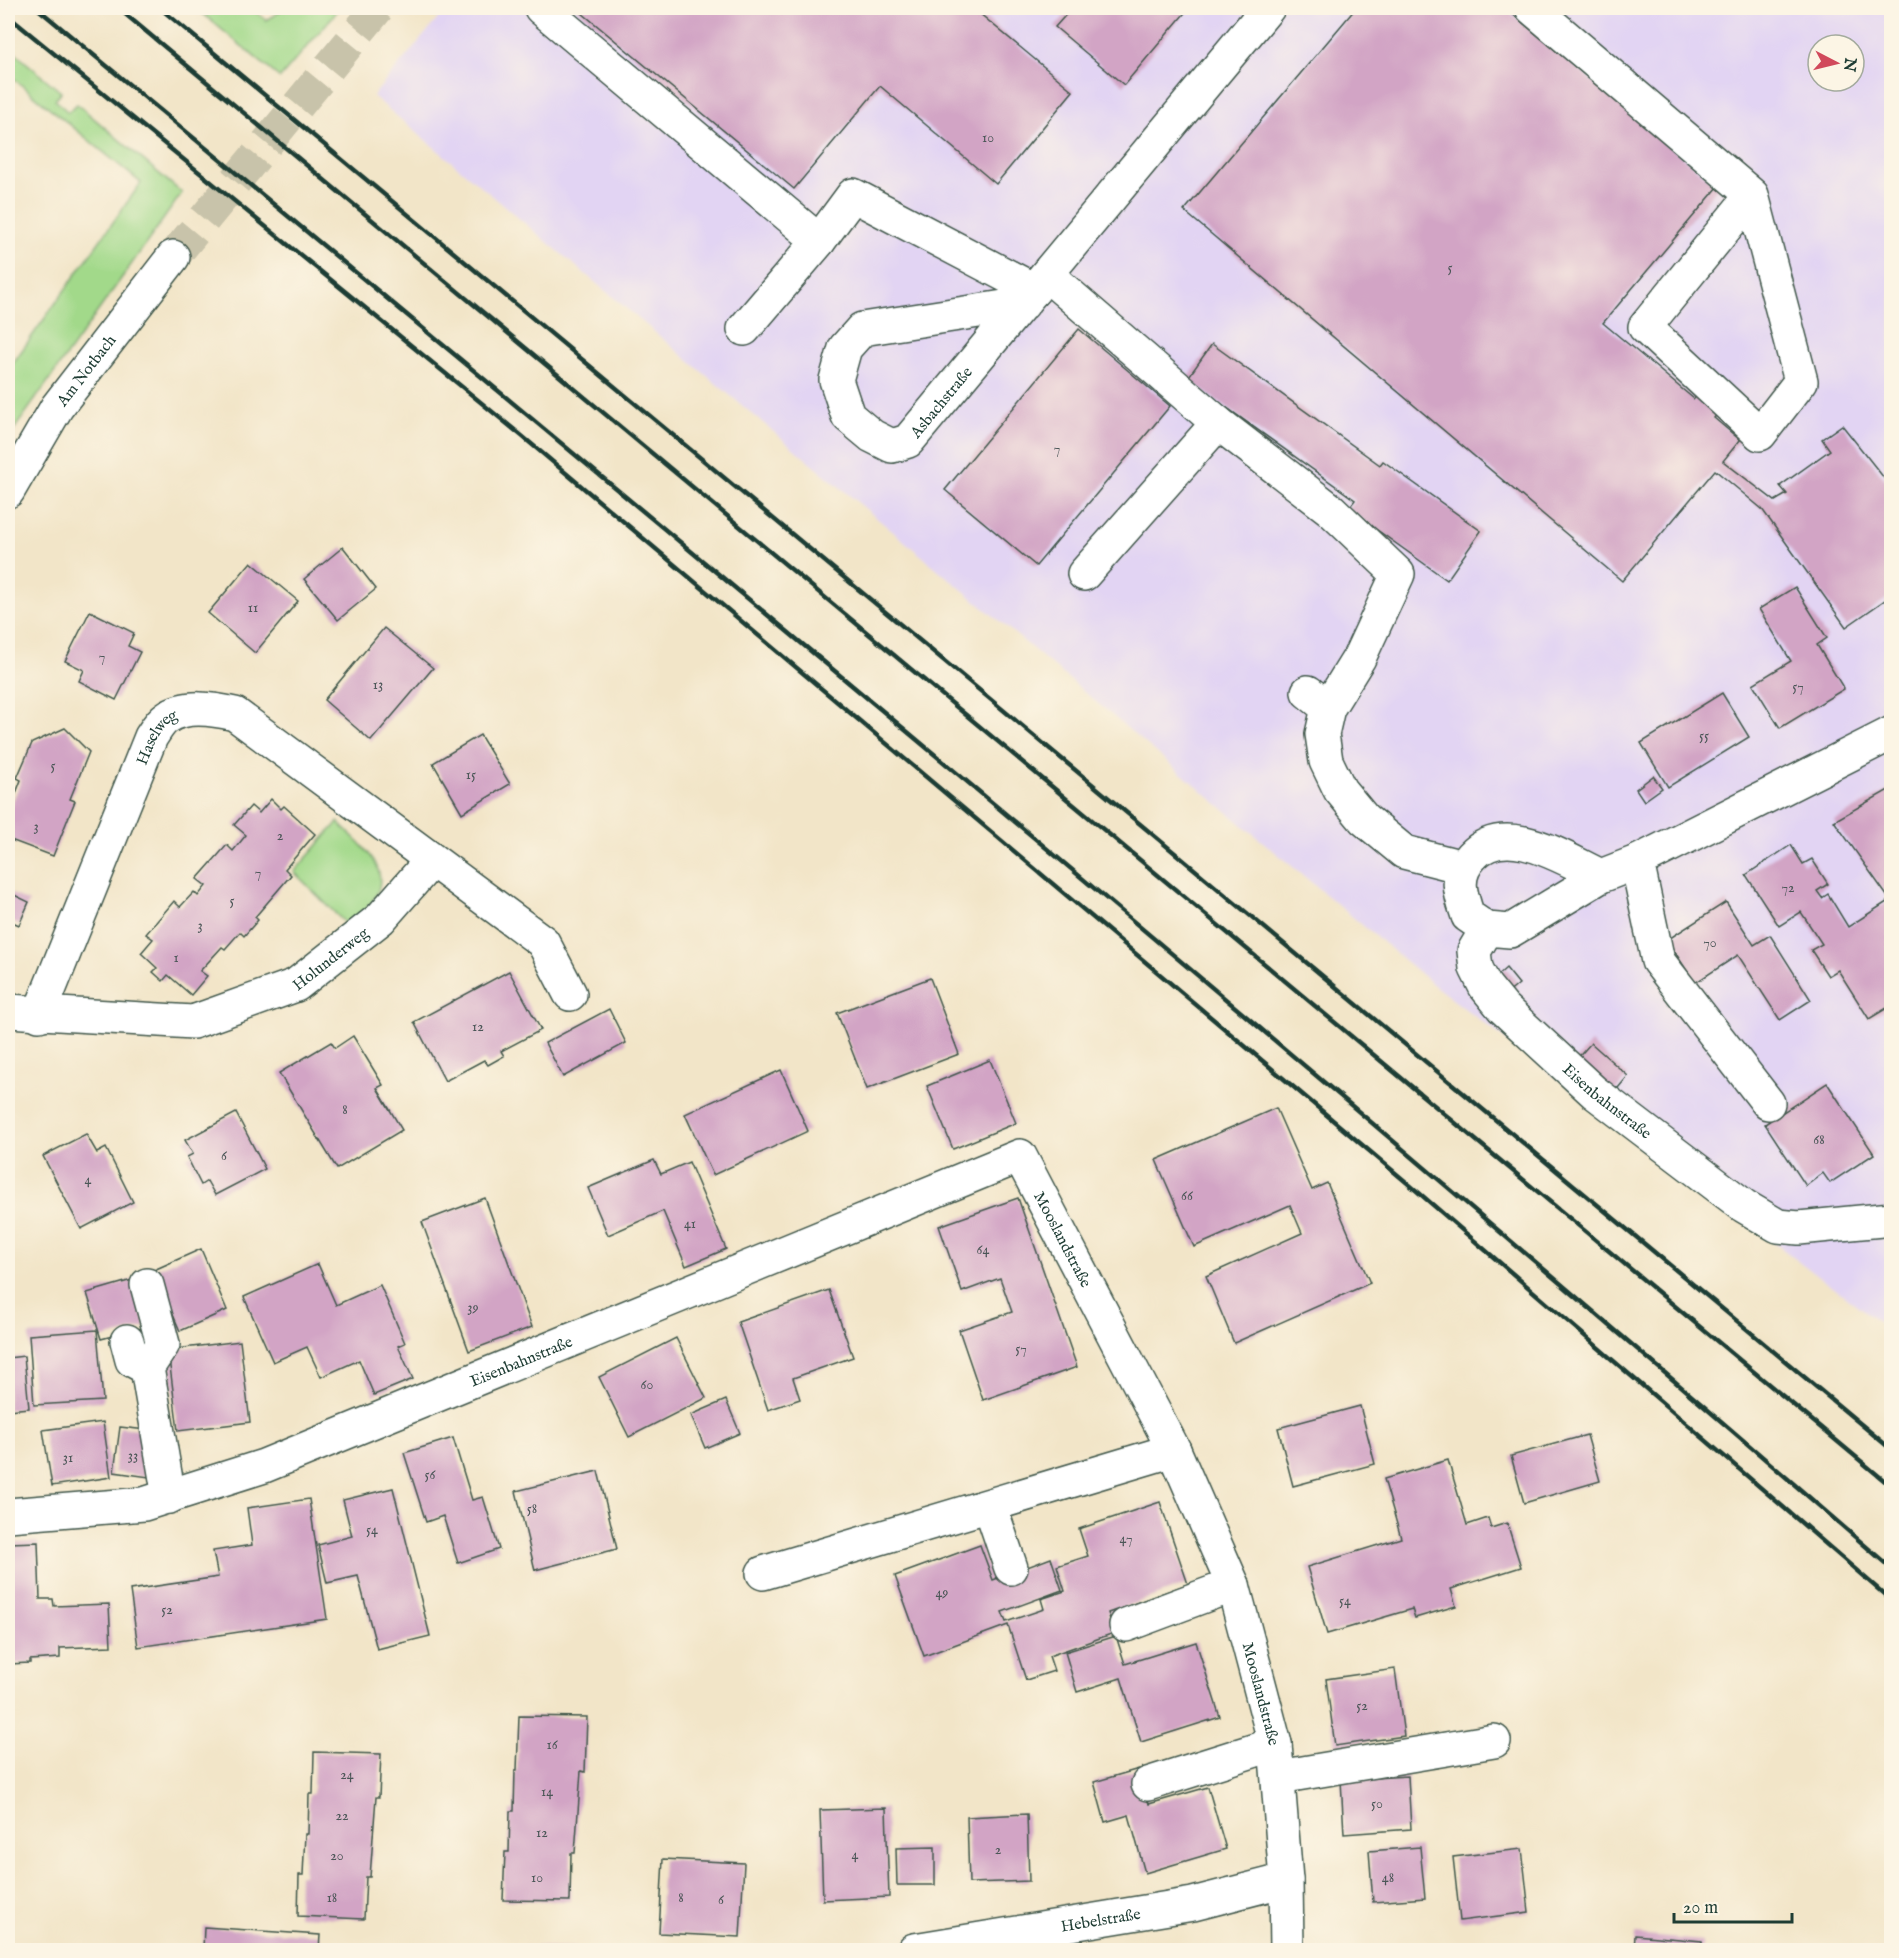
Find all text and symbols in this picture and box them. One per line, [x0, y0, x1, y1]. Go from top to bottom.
north arrow [1806, 33, 1866, 93]
text: N [1838, 56, 1860, 73]
house number: 10 [982, 129, 994, 147]
house number: 5 [1447, 259, 1453, 277]
street label: Am Notbach [53, 331, 121, 412]
street label: Asbachstraße [906, 363, 978, 444]
house number: 7 [1054, 440, 1060, 458]
house number: 11 [248, 599, 258, 617]
house number: 7 [99, 648, 105, 666]
house number: 13 [373, 676, 383, 694]
house number: 57 [1792, 678, 1804, 696]
street label: Haselweg [133, 705, 181, 768]
house number: 55 [1699, 727, 1709, 745]
house number: 5 [50, 757, 56, 775]
house number: 15 [466, 766, 476, 784]
house number: 3 [33, 818, 39, 836]
house number: 2 [277, 827, 284, 845]
house number: 7 [255, 864, 261, 882]
house number: 72 [1781, 879, 1795, 897]
house number: 5 [229, 892, 235, 910]
house number: 3 [197, 917, 203, 935]
street label: Holunderweg [289, 924, 374, 996]
house number: 70 [1703, 934, 1717, 952]
house number: 1 [173, 949, 179, 967]
house number: 12 [472, 1018, 484, 1036]
street label: Eisenbahnstraße [1558, 1060, 1655, 1144]
house number: 8 [342, 1101, 348, 1119]
house number: 68 [1813, 1131, 1825, 1149]
house number: 6 [221, 1147, 228, 1165]
house number: 4 [85, 1171, 92, 1189]
house number: 66 [1181, 1187, 1194, 1205]
street label: Mooslandstraße [1028, 1188, 1095, 1291]
house number: 41 [684, 1215, 696, 1233]
house number: 64 [977, 1241, 990, 1259]
house number: 39 [467, 1299, 479, 1317]
street label: Eisenbahnstraße [468, 1333, 576, 1392]
house number: 57 [1015, 1340, 1027, 1358]
house number: 60 [641, 1376, 654, 1394]
house number: 33 [128, 1447, 138, 1465]
house number: 31 [63, 1449, 73, 1467]
house number: 56 [425, 1466, 437, 1484]
house number: 58 [527, 1500, 537, 1518]
house number: 54 [366, 1521, 378, 1539]
house number: 47 [1120, 1530, 1132, 1548]
house number: 49 [936, 1584, 948, 1602]
house number: 54 [1339, 1592, 1351, 1610]
house number: 52 [161, 1601, 173, 1619]
street label: Mooslandstraße [1237, 1641, 1283, 1748]
house number: 52 [1356, 1697, 1368, 1715]
house number: 16 [546, 1736, 559, 1754]
house number: 24 [340, 1766, 354, 1784]
house number: 14 [541, 1783, 553, 1801]
house number: 50 [1371, 1795, 1383, 1813]
house number: 22 [335, 1807, 349, 1825]
house number: 12 [536, 1824, 548, 1842]
house number: 2 [995, 1841, 1002, 1859]
house number: 4 [852, 1846, 859, 1864]
house number: 20 [330, 1847, 344, 1865]
house number: 10 [531, 1869, 543, 1887]
house number: 48 [1382, 1869, 1394, 1887]
scale bar [1674, 1886, 1792, 1924]
house number: 18 [327, 1889, 337, 1907]
house number: 8 [678, 1889, 684, 1907]
house number: 6 [718, 1891, 725, 1909]
text: 20 m [1683, 1897, 1718, 1920]
street label: Hebelstraße [1059, 1905, 1142, 1938]

